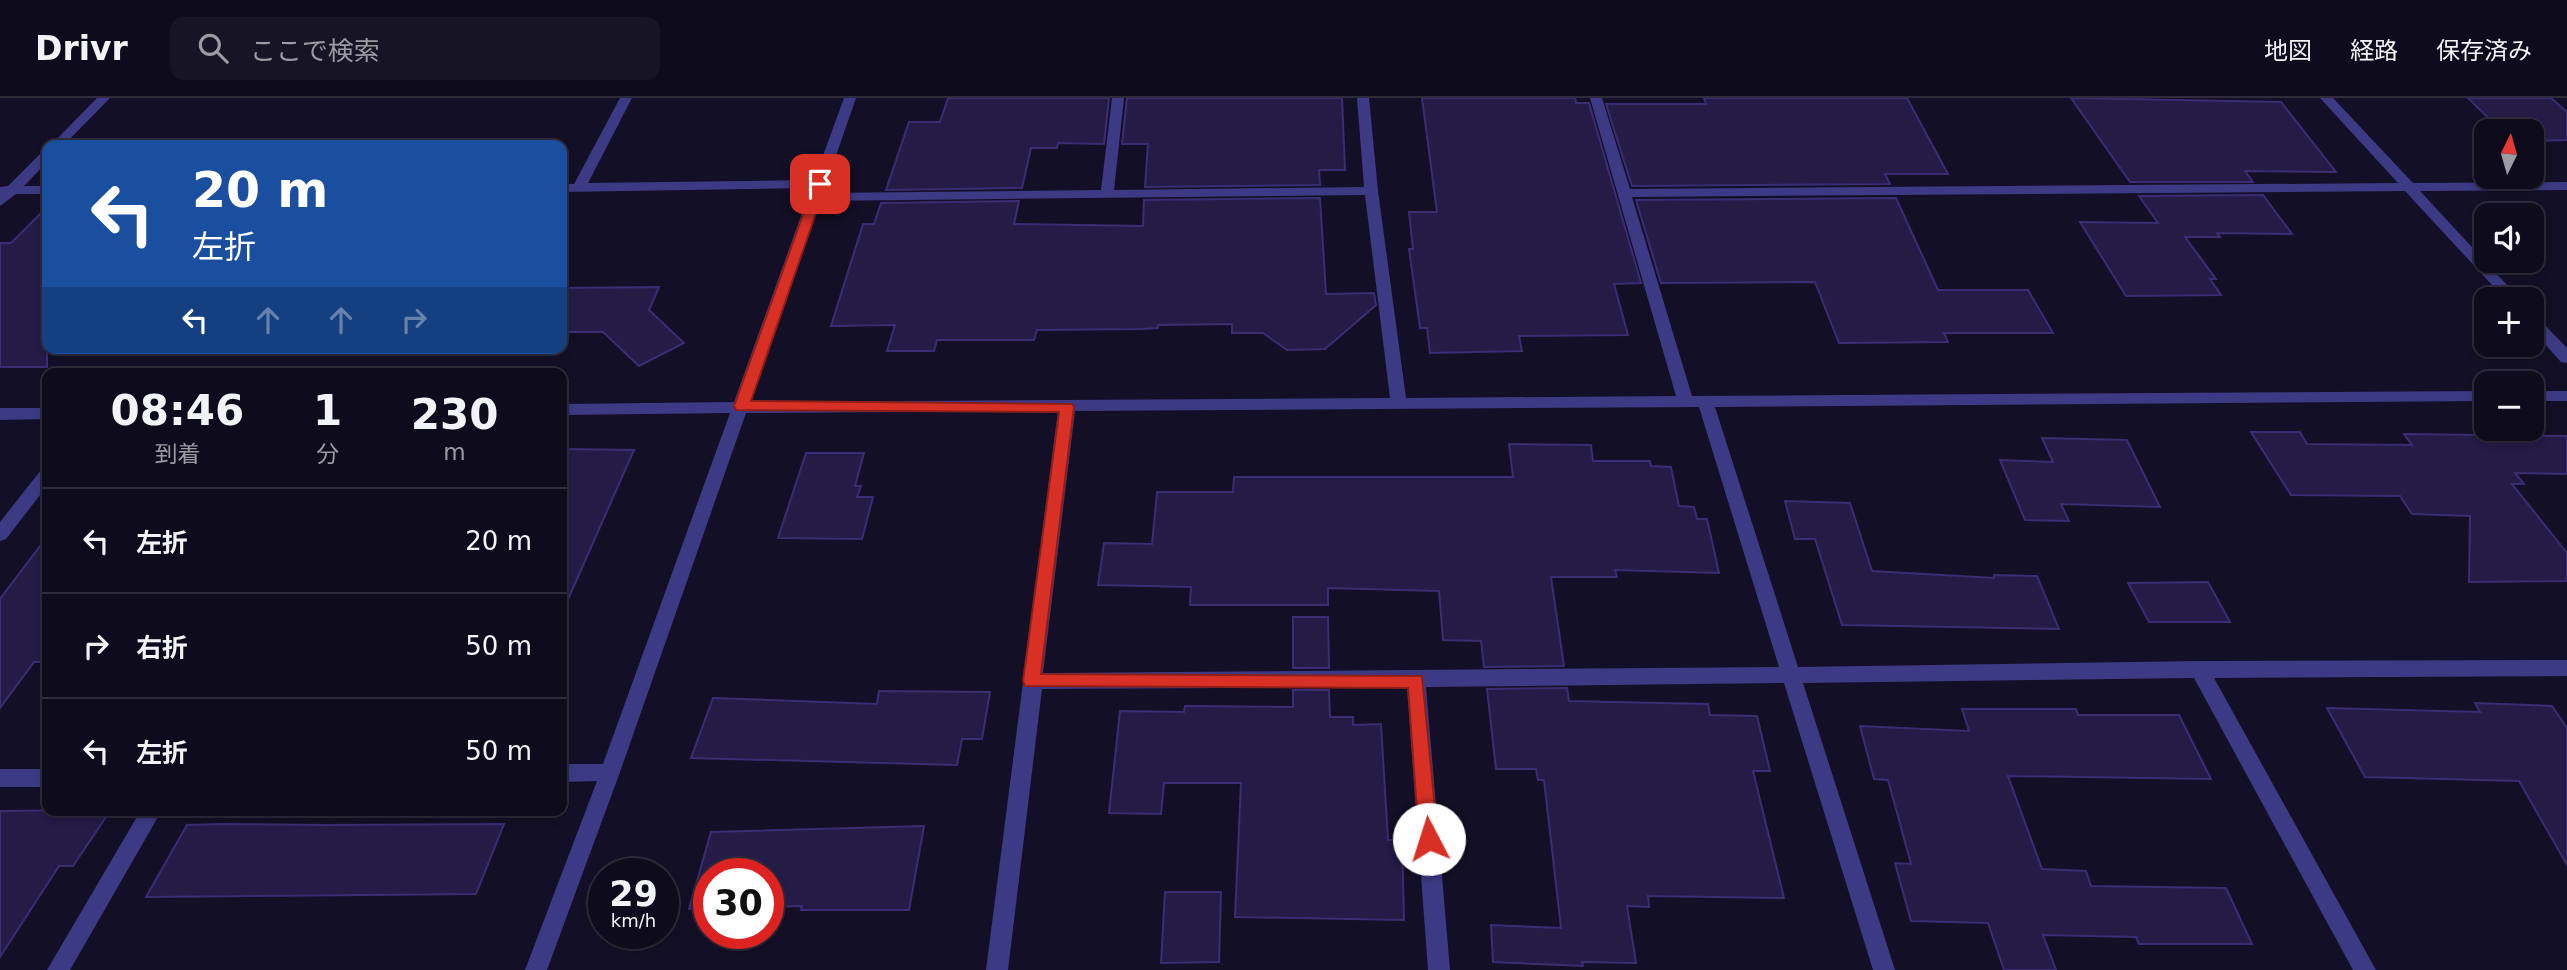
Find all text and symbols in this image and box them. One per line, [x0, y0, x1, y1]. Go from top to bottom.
search box [170, 17, 660, 80]
text: Drivr [35, 29, 128, 68]
icon: search [194, 29, 232, 67]
text: ここで検索 [250, 36, 380, 66]
text: 地図 [2264, 37, 2312, 65]
text: 経路 [2350, 37, 2398, 65]
text: 保存済み [2436, 37, 2532, 65]
north arrow [2474, 119, 2544, 189]
map controls [2474, 119, 2544, 441]
pin [790, 154, 850, 214]
text: 20 m [192, 162, 328, 219]
icon: arrive [801, 165, 839, 203]
icon: left [77, 168, 168, 259]
button: sound [2474, 203, 2544, 273]
text: 左折 [192, 228, 256, 266]
button: + [2474, 287, 2544, 357]
icon: left [176, 301, 214, 339]
icon: ahead [249, 301, 287, 339]
icon: ahead [322, 301, 360, 339]
icon: right [395, 301, 433, 339]
button: − [2474, 371, 2544, 441]
text: 08:46 [111, 386, 244, 435]
text: 1 [313, 386, 342, 435]
text: 230 [411, 390, 498, 439]
text: m [443, 439, 466, 465]
text: 到着 [154, 441, 200, 467]
text: 分 [316, 441, 339, 467]
icon: left [77, 522, 115, 560]
text: 20 m [465, 526, 532, 556]
text: 左折 [136, 528, 188, 558]
icon: right [77, 627, 115, 665]
text: 50 m [465, 631, 532, 661]
text: 右折 [136, 633, 188, 663]
icon: left [77, 732, 115, 770]
text: 50 m [465, 736, 532, 766]
text: 左折 [136, 738, 188, 768]
position arrow [1392, 802, 1466, 876]
speed limit sign: 30 [693, 858, 784, 949]
text: 29 [609, 874, 658, 914]
text: km/h [611, 910, 656, 931]

